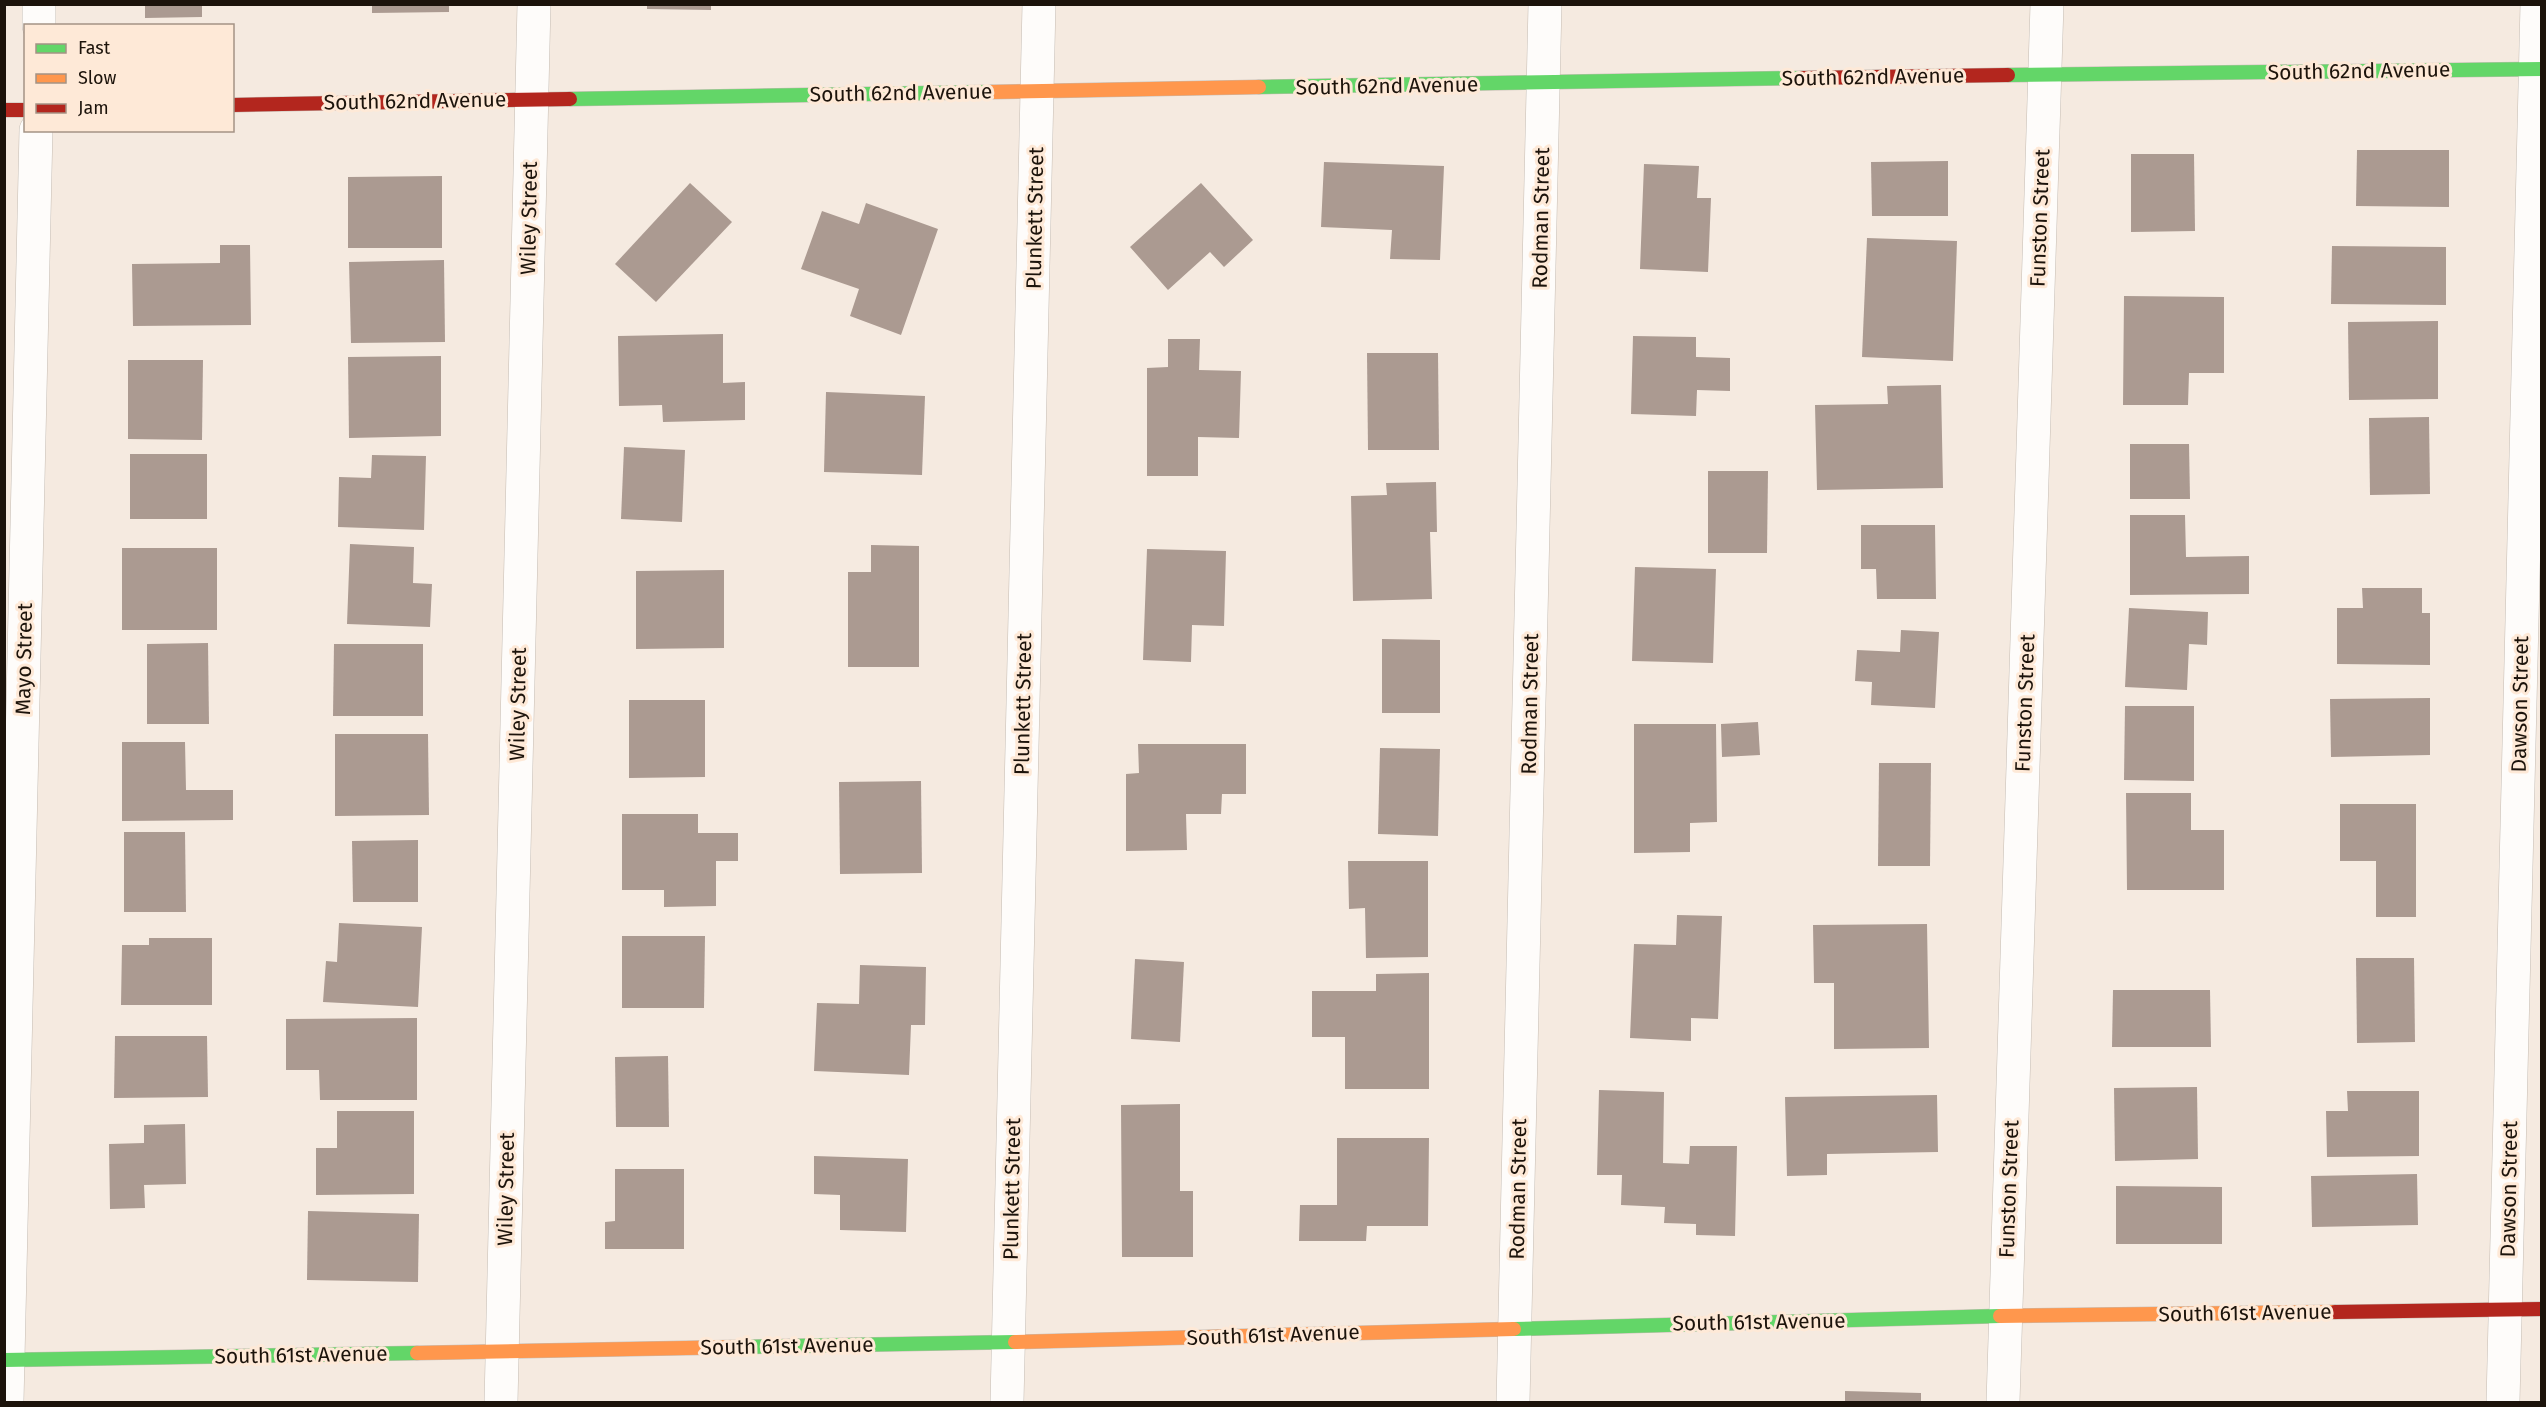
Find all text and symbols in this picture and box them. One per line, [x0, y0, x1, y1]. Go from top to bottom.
legend [24, 24, 234, 132]
text: Fast [78, 37, 111, 59]
street label: South 62nd Avenue [2267, 56, 2451, 86]
street label: South 62nd Avenue [1781, 62, 1965, 92]
text: Slow [78, 67, 117, 89]
street label: South 62nd Avenue [1295, 71, 1479, 101]
street label: South 62nd Avenue [809, 78, 993, 108]
street label: South 62nd Avenue [323, 86, 507, 116]
text: Jam [78, 97, 109, 119]
street label: Plunkett Street [1021, 146, 1049, 289]
street label: Rodman Street [1527, 147, 1555, 289]
street label: Funston Street [2025, 148, 2055, 288]
street label: Wiley Street [515, 161, 543, 275]
street label: Mayo Street [10, 602, 38, 715]
street label: Plunkett Street [1009, 632, 1037, 775]
street label: Rodman Street [1516, 633, 1544, 775]
street label: Funston Street [2010, 633, 2040, 773]
street label: Dawson Street [2506, 635, 2534, 773]
street label: Wiley Street [504, 647, 532, 761]
street label: Plunkett Street [998, 1117, 1026, 1260]
street label: Rodman Street [1504, 1118, 1532, 1260]
street label: Funston Street [1994, 1119, 2024, 1259]
street label: Dawson Street [2495, 1120, 2523, 1258]
street label: Wiley Street [492, 1132, 520, 1246]
street label: South 61st Avenue [2158, 1298, 2332, 1328]
street label: South 61st Avenue [1672, 1307, 1846, 1337]
street label: South 61st Avenue [1186, 1319, 1360, 1351]
street label: South 61st Avenue [700, 1331, 874, 1361]
street label: South 61st Avenue [214, 1340, 388, 1370]

